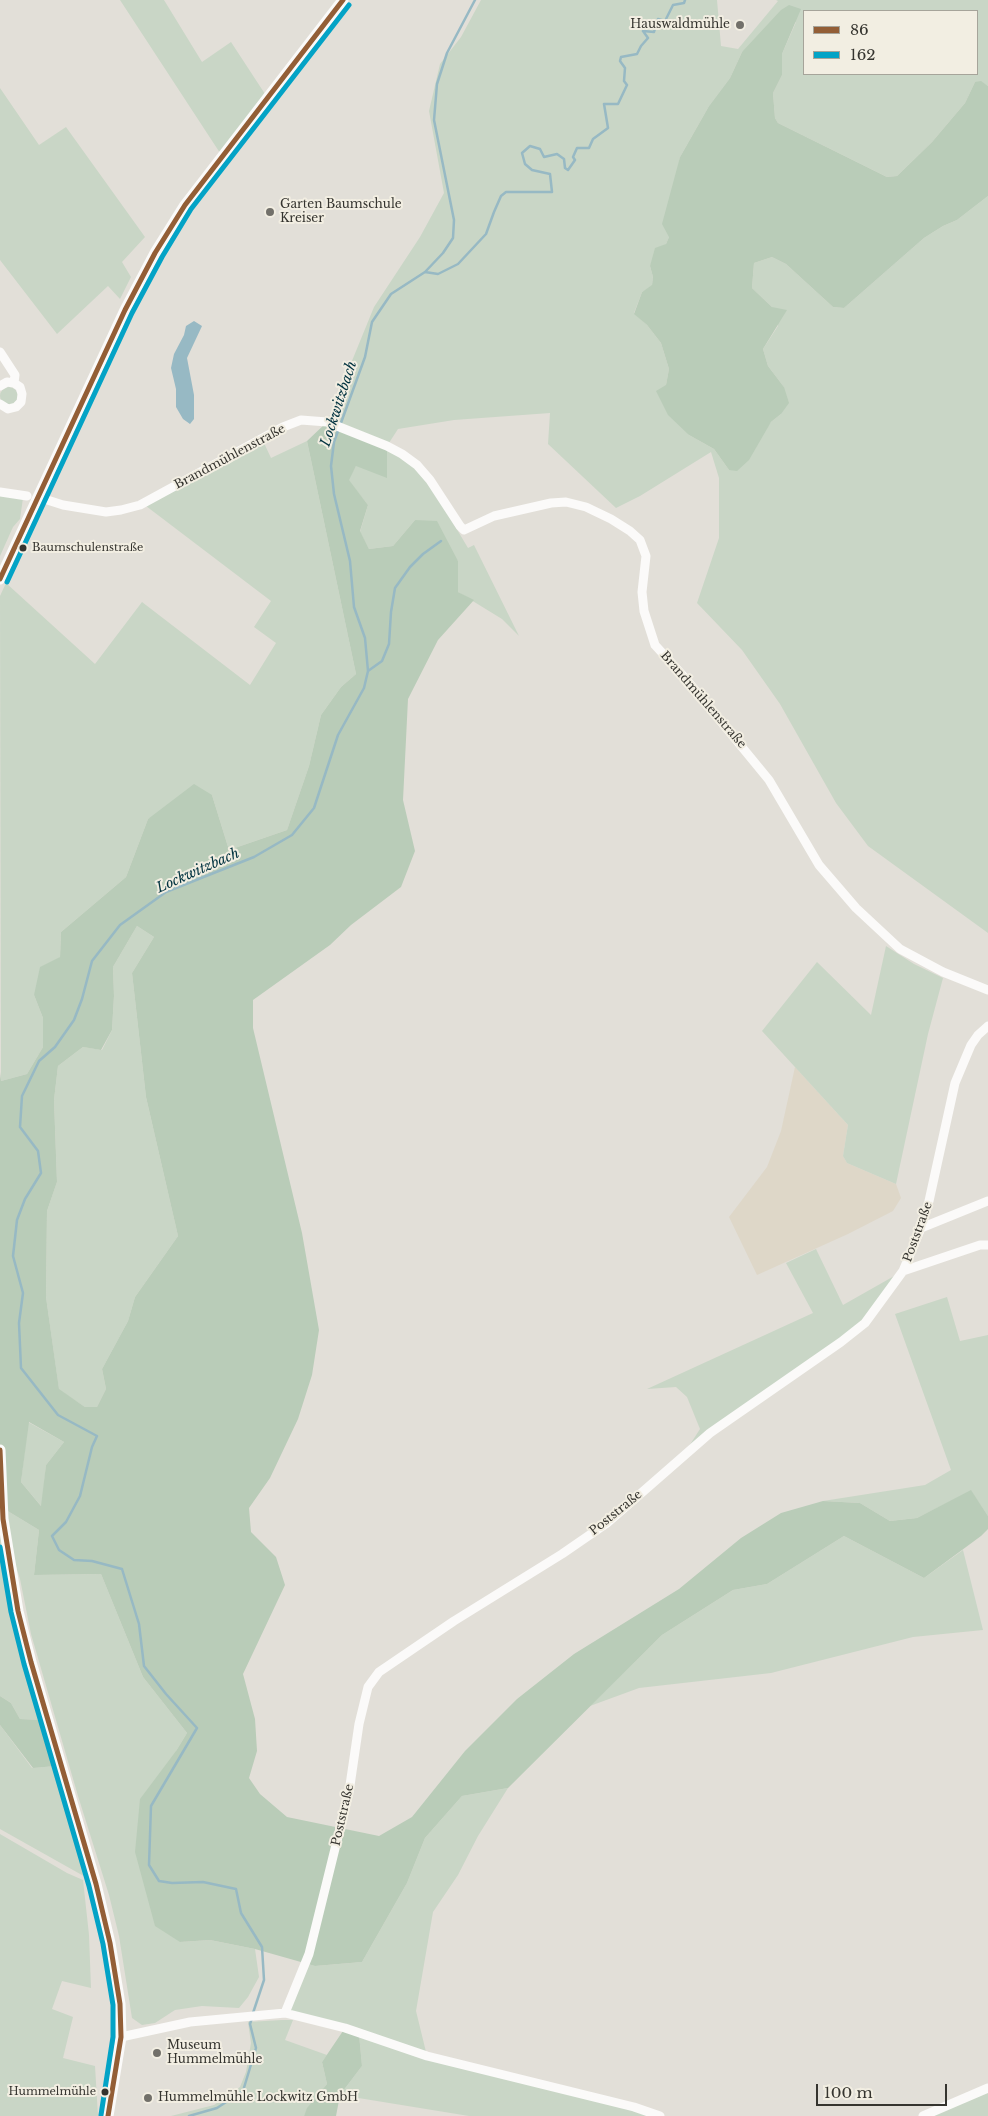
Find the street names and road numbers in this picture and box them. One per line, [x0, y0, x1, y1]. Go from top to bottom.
street label: Brandmühlenstraße [172, 422, 288, 492]
street label: Brandmühlenstraße [657, 649, 749, 751]
street label: Poststraße [900, 1200, 936, 1264]
street label: Poststraße [587, 1488, 645, 1538]
street label: Poststraße [329, 1783, 357, 1847]

